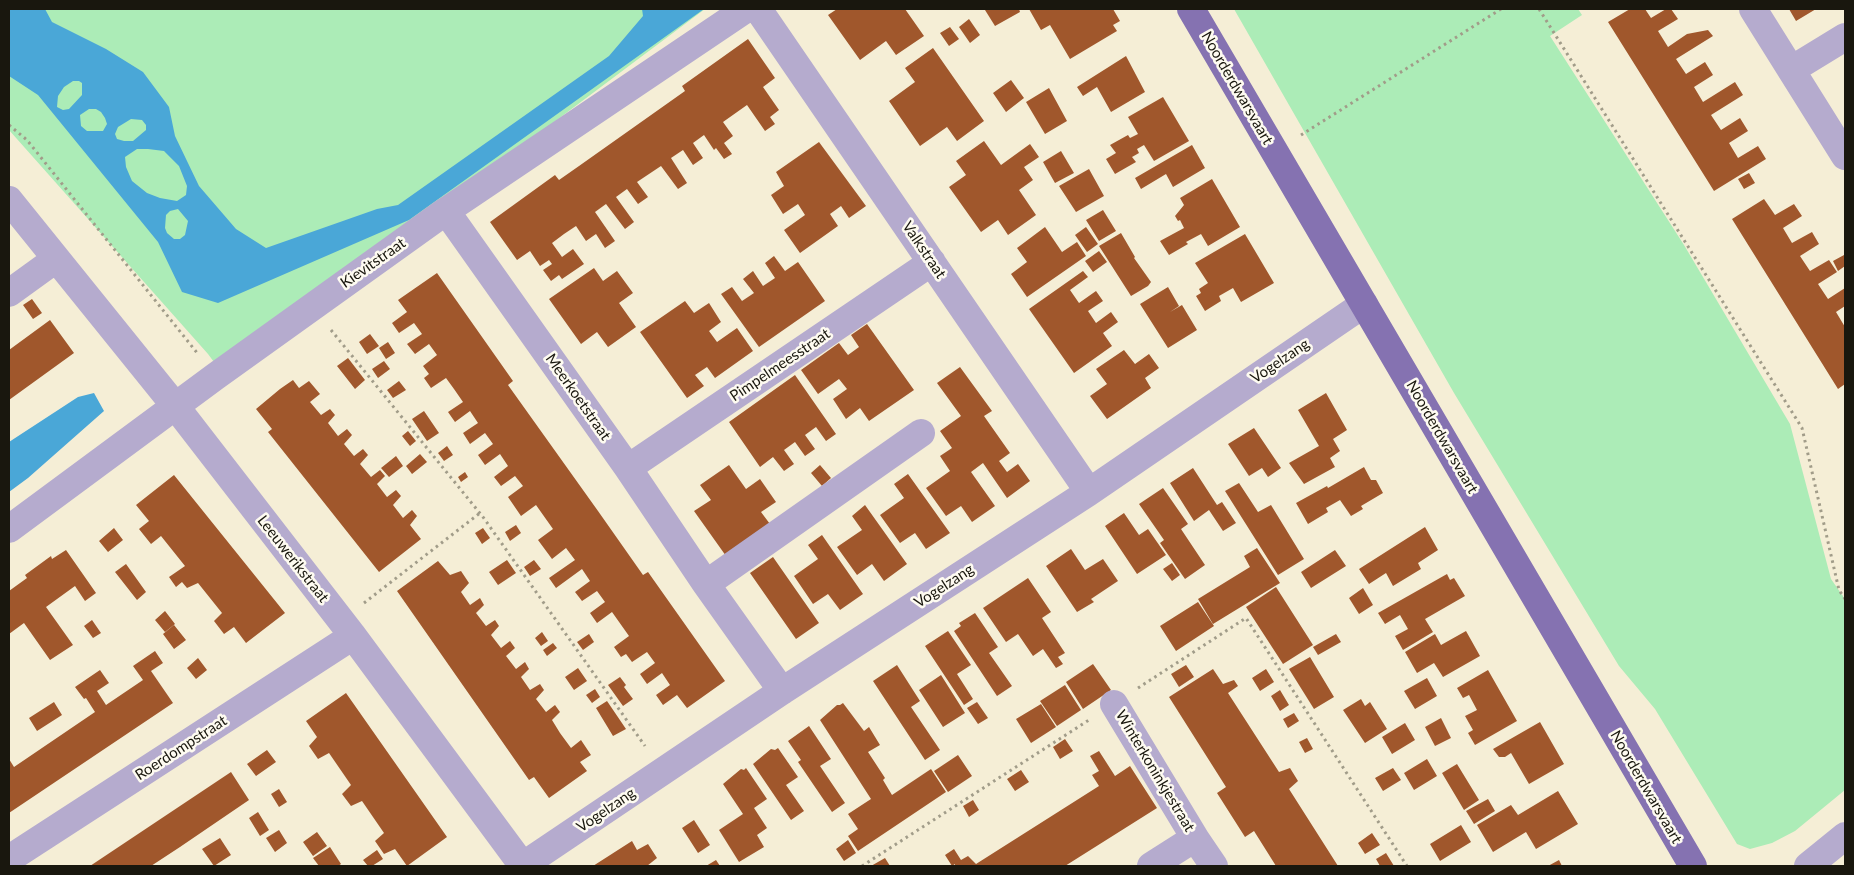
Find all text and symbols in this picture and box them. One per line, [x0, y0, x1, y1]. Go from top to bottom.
street label: Noorderdwarsvaart [1197, 28, 1277, 148]
street label: Valkstraat [898, 218, 950, 282]
street label: Kievitstraat [337, 234, 409, 292]
street label: Pimpelmeesstraat [727, 325, 833, 405]
street label: Vogelzang [1247, 335, 1313, 387]
street label: Meerkoetstraat [542, 350, 614, 444]
street label: Noorderdwarsvaart [1402, 377, 1482, 497]
street label: Leeuwerikstraat [254, 512, 332, 606]
street label: Vogelzang [911, 560, 977, 612]
street label: Winterkoninkjestraat [1112, 707, 1198, 835]
street label: Roerdompstraat [132, 712, 230, 784]
street label: Noorderdwarsvaart [1606, 727, 1686, 847]
street label: Vogelzang [573, 784, 639, 836]

